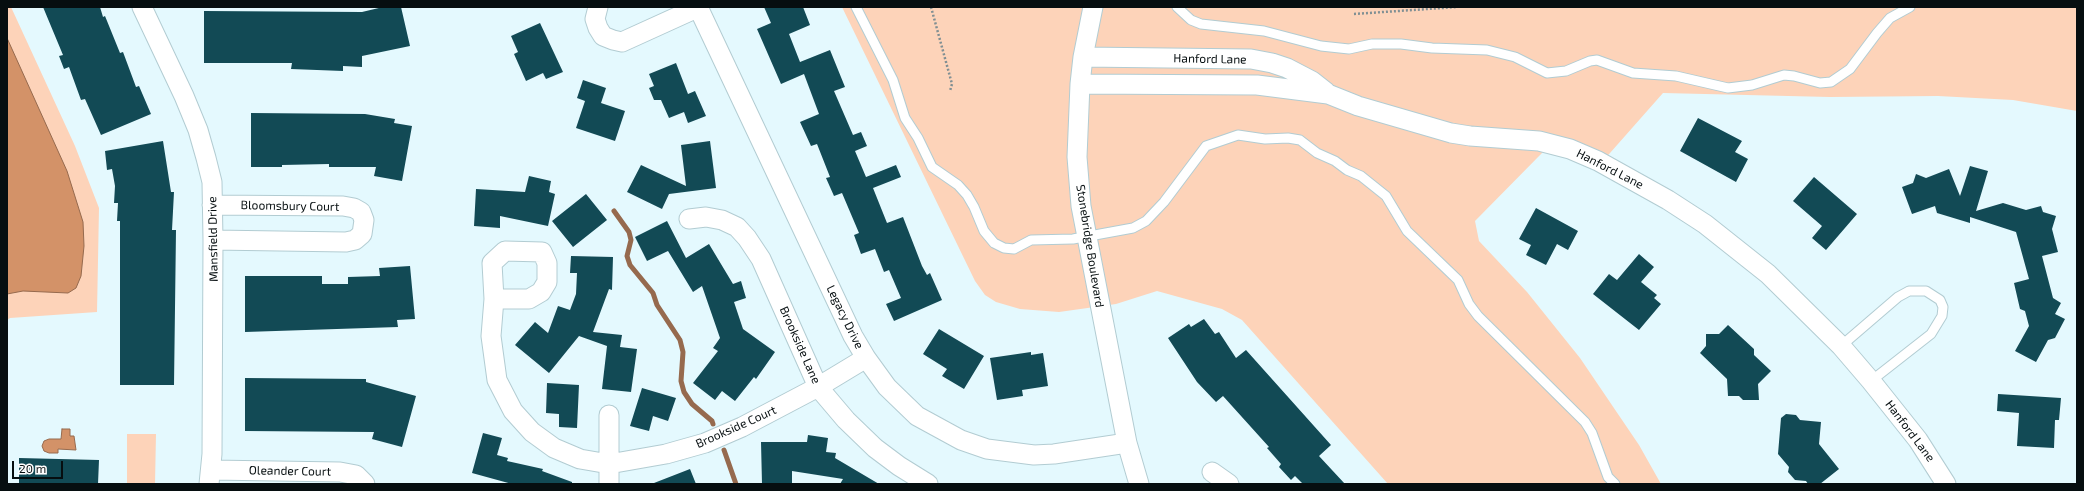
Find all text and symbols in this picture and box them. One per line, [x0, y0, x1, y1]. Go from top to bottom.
street label: Hanford Lane [1173, 51, 1247, 67]
street label: Hanford Lane [1574, 146, 1646, 192]
street label: Stonebridge Boulevard [1073, 184, 1107, 308]
street label: Mansfield Drive [205, 196, 221, 282]
street label: Bloomsbury Court [241, 198, 339, 214]
street label: Legacy Drive [823, 283, 867, 351]
street label: Brookside Lane [777, 304, 823, 386]
street label: Hanford Lane [1882, 397, 1938, 465]
street label: Brookside Court [693, 403, 779, 451]
scale bar [14, 453, 65, 479]
text: 20 m [19, 461, 46, 475]
street label: Oleander Court [249, 463, 331, 479]

